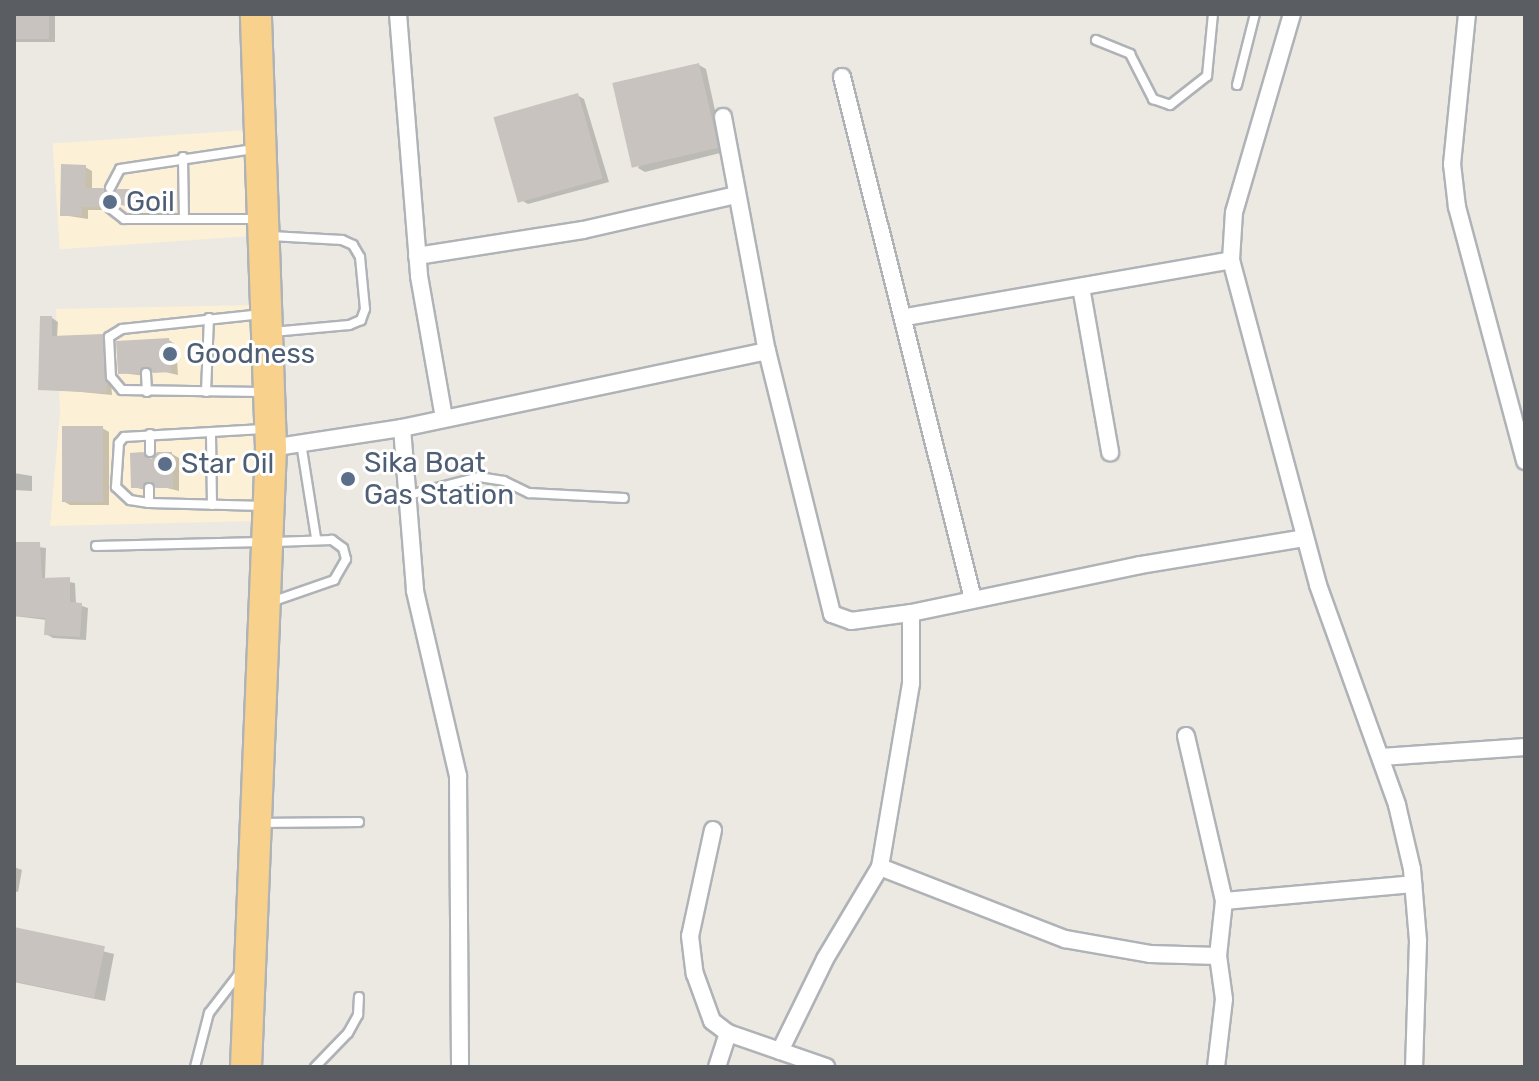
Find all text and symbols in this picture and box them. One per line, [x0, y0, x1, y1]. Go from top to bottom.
place label: Goil [126, 185, 175, 219]
marker: Goil [101, 193, 119, 211]
place label: Goodness [186, 337, 315, 371]
marker: Goodness [161, 345, 179, 363]
place label: Sika Boat Gas Station [364, 446, 514, 512]
place label: Star Oil [181, 447, 275, 481]
marker: Star Oil [156, 455, 174, 473]
marker: Sika Boat Gas Station [339, 470, 357, 488]

